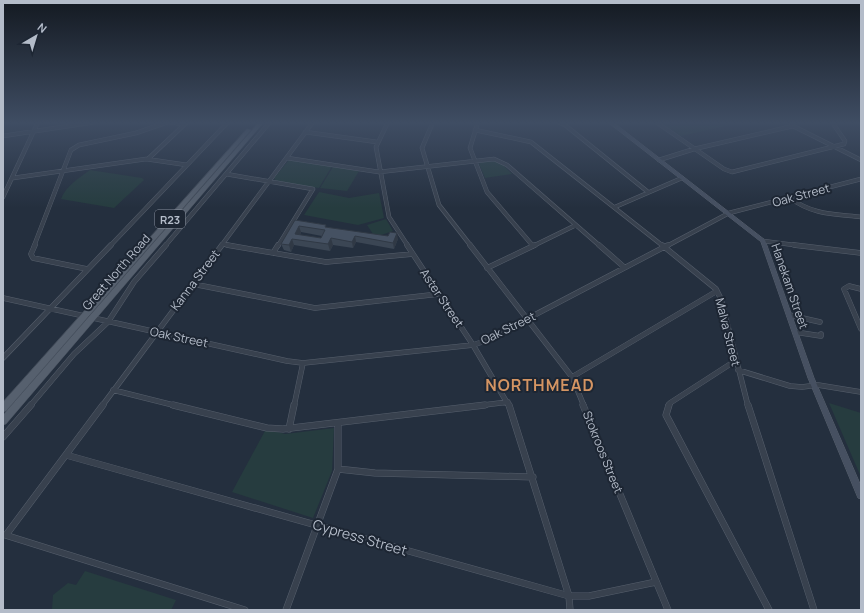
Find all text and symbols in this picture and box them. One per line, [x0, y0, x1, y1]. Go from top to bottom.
north arrow [16, 16, 56, 56]
text: N [35, 19, 50, 36]
street label: Oak Street [770, 179, 832, 211]
road number: R23 [155, 210, 185, 228]
street label: Great North Road [78, 230, 154, 314]
street label: Hanekam Street [767, 241, 813, 331]
street label: Kanna Street [166, 246, 224, 314]
street label: Aster Street [416, 265, 468, 331]
street label: Malva Street [711, 296, 745, 368]
street label: Oak Street [478, 307, 538, 349]
street label: Oak Street [148, 323, 210, 351]
district label: NORTHMEAD [485, 374, 595, 396]
street label: Stokroos Street [579, 408, 627, 496]
street label: Cypress Street [311, 514, 410, 560]

